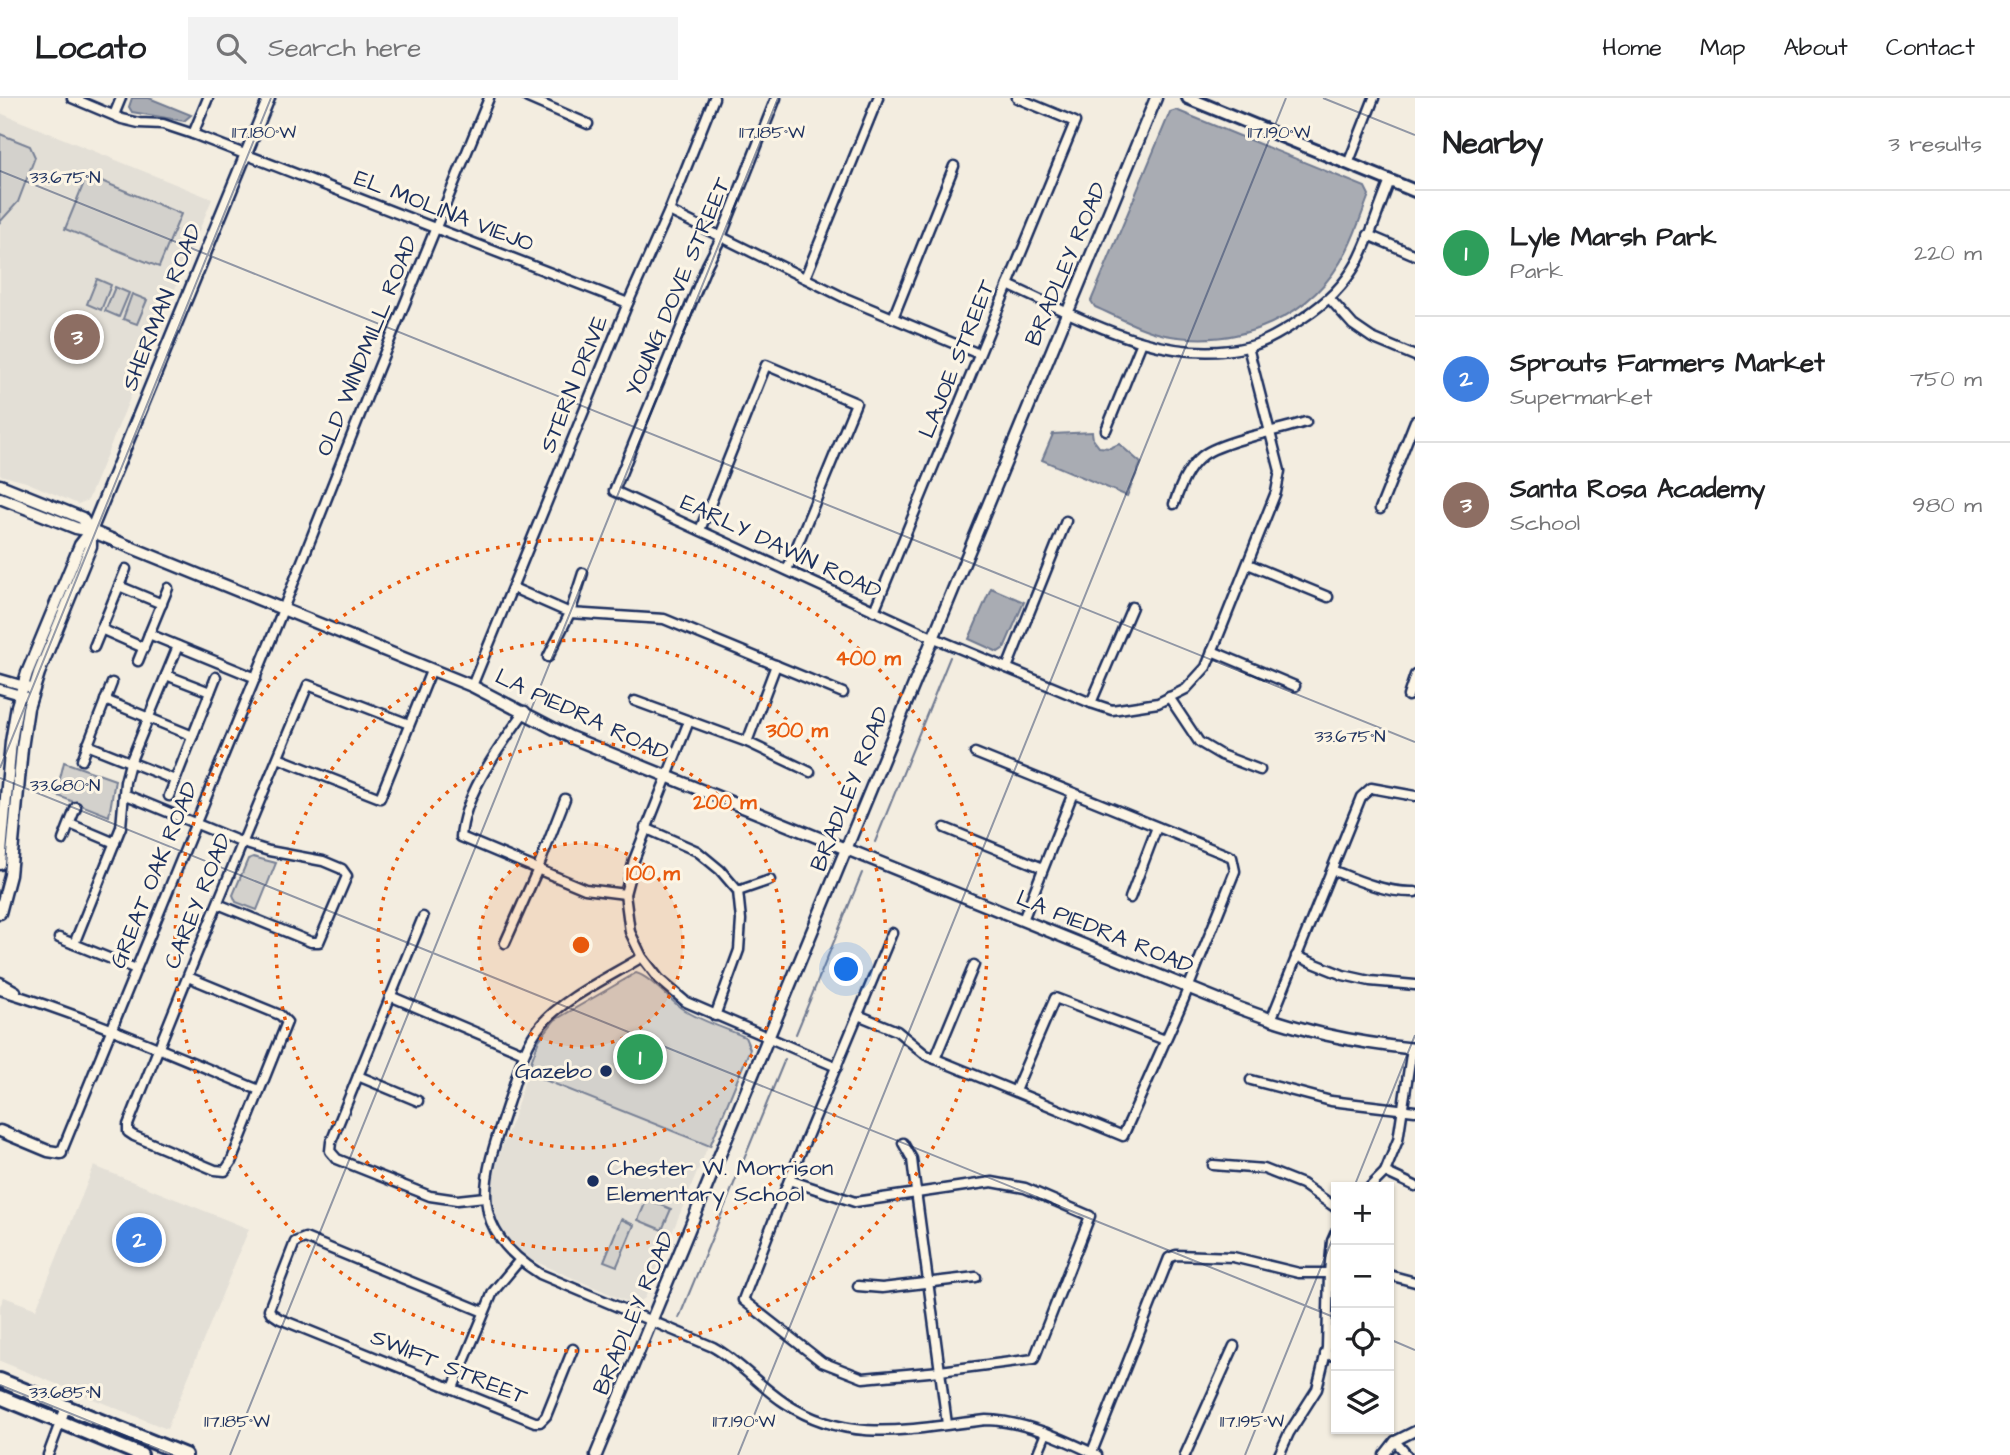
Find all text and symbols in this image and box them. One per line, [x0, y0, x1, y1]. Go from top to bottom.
search box [188, 17, 678, 80]
text: Locato [35, 25, 146, 71]
icon: search [212, 29, 250, 67]
text: Search here [268, 30, 421, 66]
text: Home [1602, 31, 1662, 65]
text: Map [1700, 31, 1745, 65]
text: About [1783, 31, 1848, 65]
text: Contact [1886, 31, 1975, 65]
text: 117.180°W [232, 120, 296, 145]
text: 117.185°W [739, 120, 805, 145]
text: 117.190°W [1248, 120, 1311, 145]
text: Nearby [1443, 123, 1543, 165]
text: 3 results [1888, 128, 1982, 160]
street label: EL MOLINA VIEJO [350, 162, 538, 260]
text: 33.675°N [29, 165, 101, 190]
street label: YOUNG DOVE STREET [617, 172, 739, 401]
street label: BRADLEY ROAD [1017, 177, 1115, 351]
street label: SHERMAN ROAD [114, 219, 210, 395]
text: Lyle Marsh Park [1510, 219, 1716, 255]
street label: OLD WINDMILL ROAD [308, 231, 426, 461]
text: 1 [1465, 237, 1467, 269]
text: 220 m [1914, 237, 1982, 269]
text: Park [1510, 255, 1563, 287]
street label: LAJOE STREET [911, 274, 1004, 443]
street label: STERN DRIVE [532, 310, 616, 457]
pin: 3 [54, 311, 100, 363]
text: Sprouts Farmers Market [1510, 345, 1825, 381]
text: 2 [1459, 363, 1473, 395]
text: 750 m [1910, 363, 1982, 395]
text: Supermarket [1510, 381, 1653, 413]
text: Santa Rosa Academy [1510, 471, 1765, 507]
street label: EARLY DAWN ROAD [675, 486, 887, 608]
text: 3 [1460, 489, 1472, 521]
text: 980 m [1912, 489, 1982, 521]
text: School [1510, 507, 1580, 539]
text: 400 m [835, 644, 901, 673]
street label: LA PIEDRA ROAD [490, 661, 674, 769]
street label: BRADLEY ROAD [802, 702, 898, 876]
text: 300 m [765, 716, 829, 745]
text: 33.675°N [1314, 724, 1386, 749]
text: 33.680°N [30, 773, 100, 798]
street label: GREAT OAK ROAD [102, 777, 206, 973]
text: 200 m [692, 788, 757, 817]
street label: CAREY ROAD [156, 828, 240, 974]
text: 100 m [626, 859, 681, 888]
street label: LA PIEDRA ROAD [1012, 882, 1198, 982]
centre of rings [569, 933, 593, 957]
your location [829, 952, 863, 986]
pin: 1 [617, 1031, 663, 1083]
place label: Gazebo [515, 1055, 592, 1087]
marker: Gazebo [598, 1063, 614, 1079]
place label: Chester W. Morrison Elementary School [607, 1152, 833, 1211]
marker: Chester W. Morrison Elementary School [585, 1173, 601, 1189]
map controls [1331, 1182, 1394, 1434]
button: + [1331, 1182, 1394, 1245]
pin: 2 [116, 1214, 162, 1266]
street label: BRADLEY ROAD [585, 1226, 683, 1400]
button: − [1331, 1245, 1394, 1308]
button: locate [1331, 1308, 1394, 1371]
street label: SWIFT STREET [366, 1321, 533, 1413]
button: layers [1331, 1371, 1394, 1434]
text: 33.685°N [29, 1380, 101, 1405]
text: 117.185°W [204, 1409, 270, 1434]
text: 117.190°W [713, 1409, 776, 1434]
text: 117.195°W [1220, 1409, 1284, 1434]

